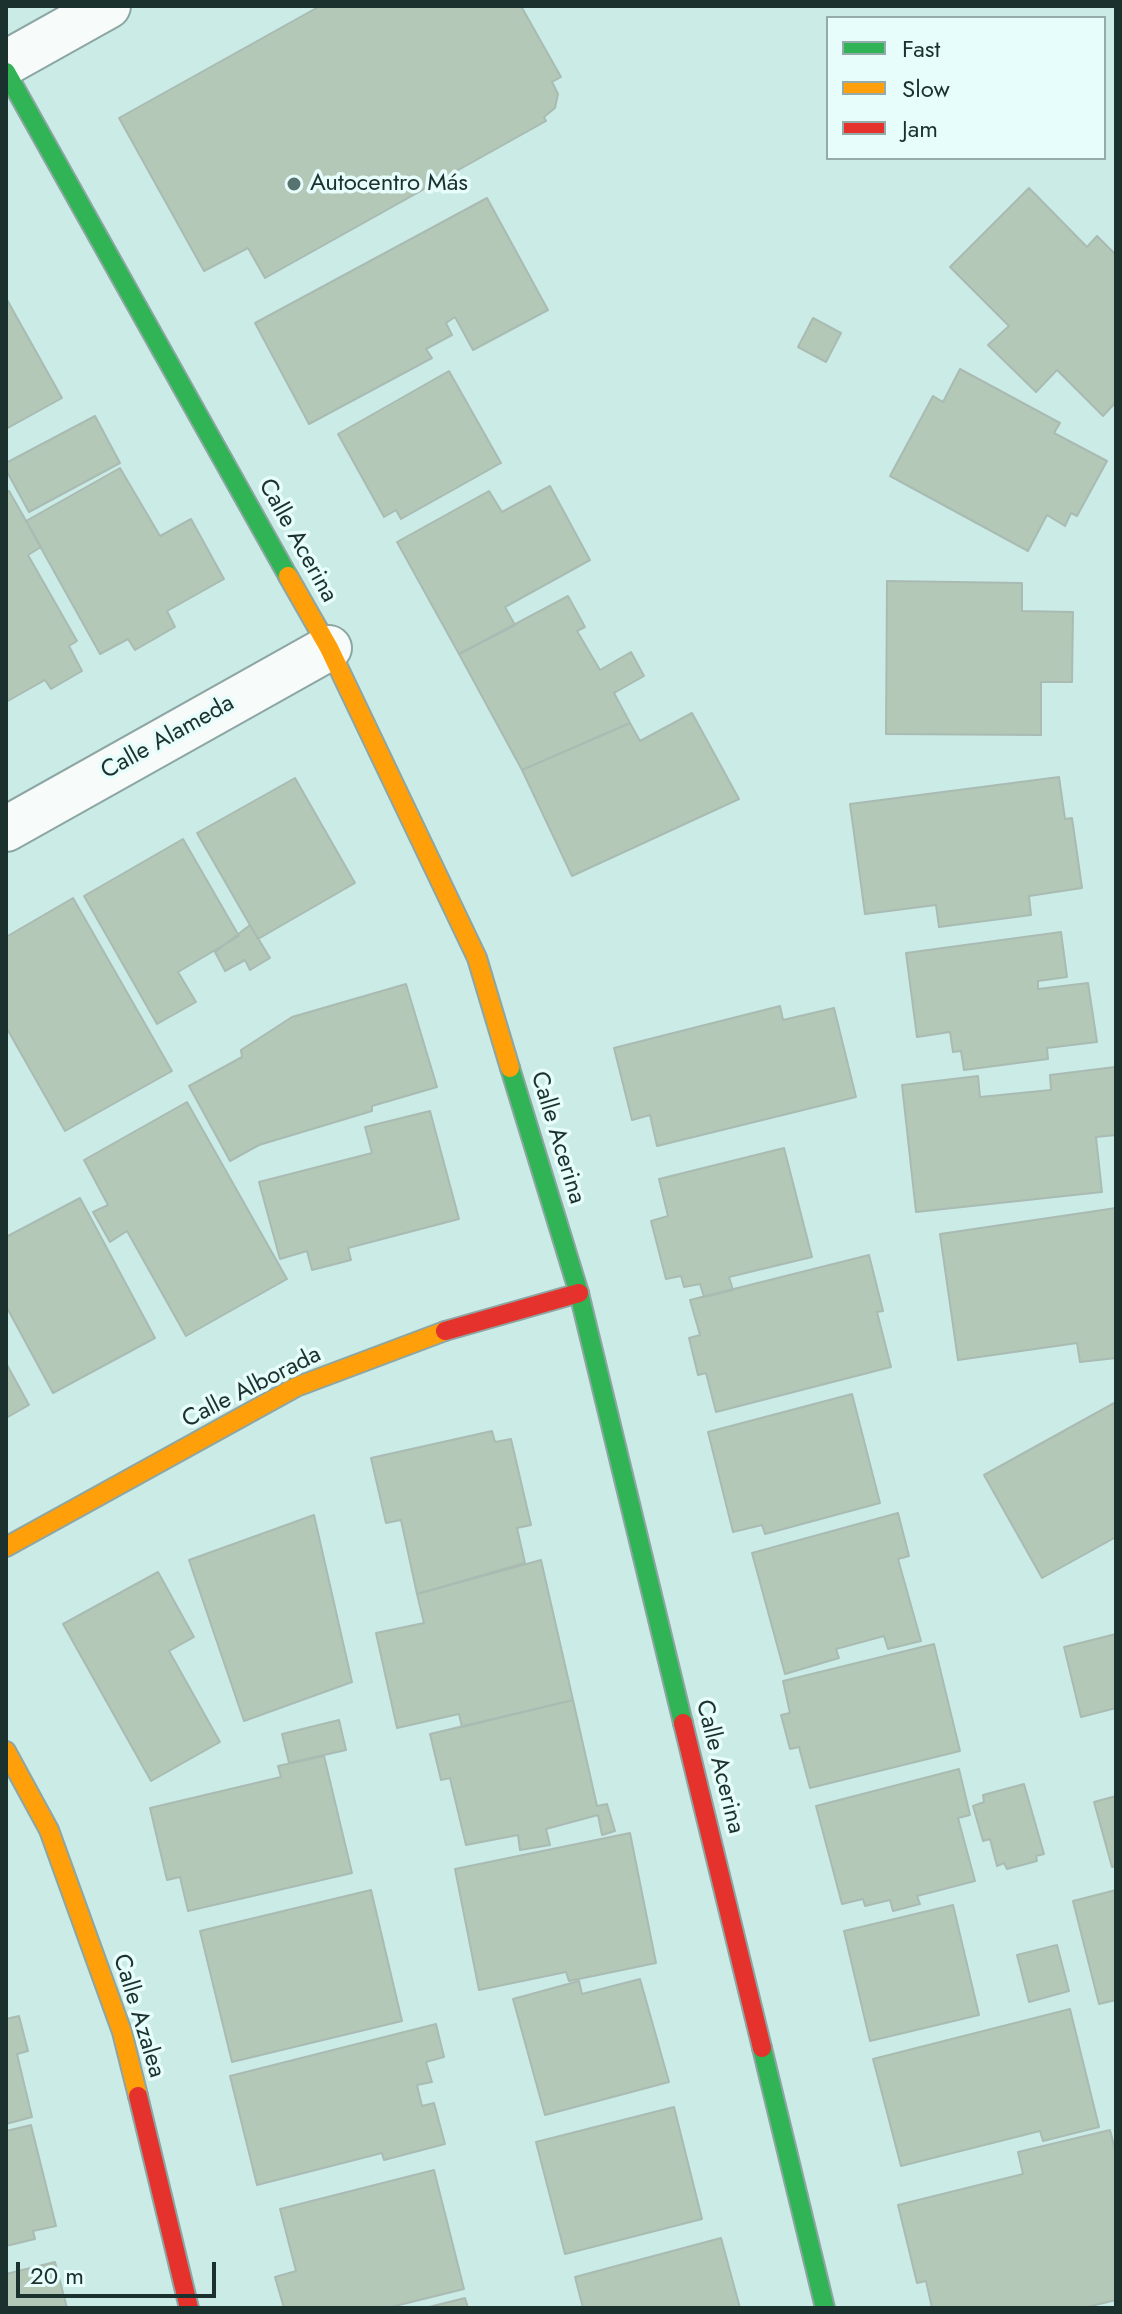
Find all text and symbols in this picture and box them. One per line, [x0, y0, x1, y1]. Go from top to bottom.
legend [826, 16, 1106, 160]
text: Fast [902, 31, 940, 66]
text: Slow [902, 71, 950, 106]
text: Jam [902, 111, 938, 146]
place label: Autocentro Más [310, 170, 468, 198]
marker: Autocentro Más [285, 175, 303, 193]
street label: Calle Acerina [251, 474, 343, 608]
street label: Calle Alameda [96, 690, 240, 786]
street label: Calle Acerina [523, 1068, 591, 1208]
street label: Calle Alborada [178, 1341, 326, 1435]
street label: Calle Acerina [688, 1697, 750, 1837]
street label: Calle Azalea [106, 1951, 170, 2081]
scale bar [20, 2246, 220, 2296]
text: 20 m [30, 2258, 84, 2293]

